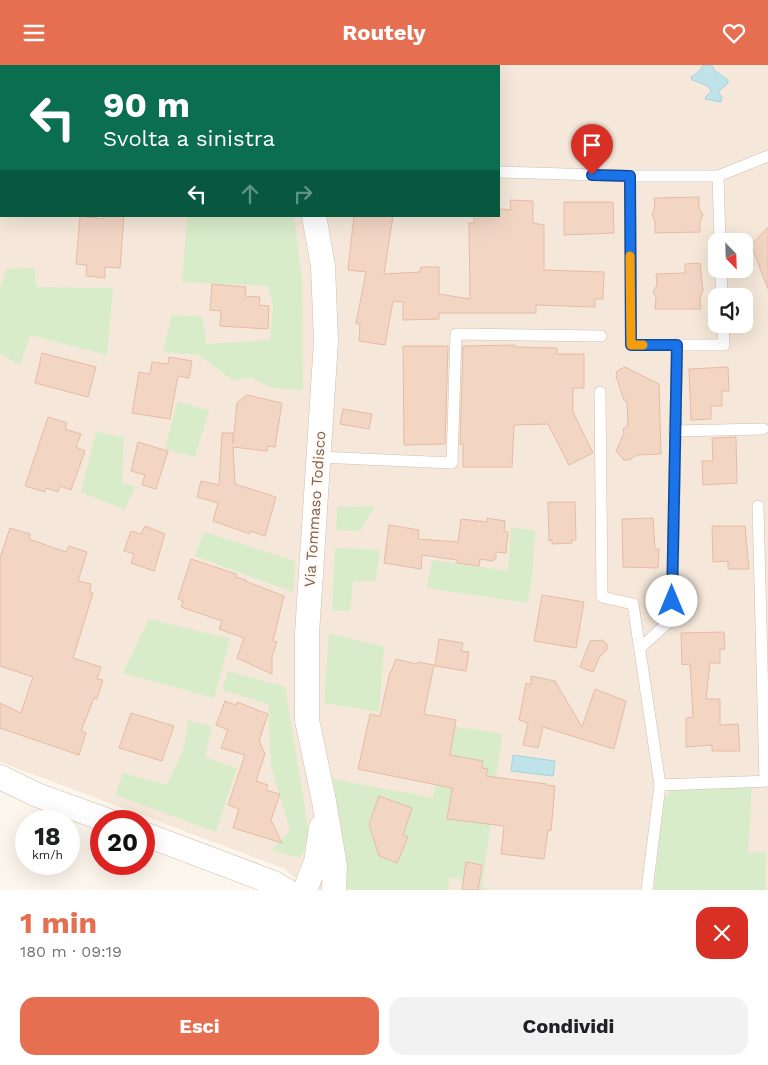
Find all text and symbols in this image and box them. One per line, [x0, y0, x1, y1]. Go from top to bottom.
icon: menu [20, 19, 48, 47]
icon: heart [720, 19, 748, 47]
text: Routely [342, 20, 426, 45]
text: 90 m [103, 84, 190, 126]
icon: left [20, 85, 85, 150]
pin [571, 124, 613, 175]
text: Svolta a sinistra [103, 126, 275, 151]
icon: arrive [578, 131, 606, 159]
icon: left [183, 180, 211, 208]
icon: ahead [236, 180, 264, 208]
icon: right [289, 180, 317, 208]
north arrow [708, 233, 752, 277]
map controls [708, 233, 753, 333]
button: sound [708, 288, 753, 333]
street label: Via Tommaso Todisco [301, 430, 329, 588]
position arrow [645, 574, 697, 626]
speed limit sign: 20 [90, 810, 155, 875]
text: 18 [34, 822, 61, 851]
text: km/h [32, 848, 63, 862]
text: 1 min [20, 905, 97, 940]
button: close [696, 907, 748, 959]
text: 180 m · 09:19 [20, 942, 122, 961]
button: Esci [20, 997, 379, 1055]
button: Condividi [389, 997, 748, 1055]

